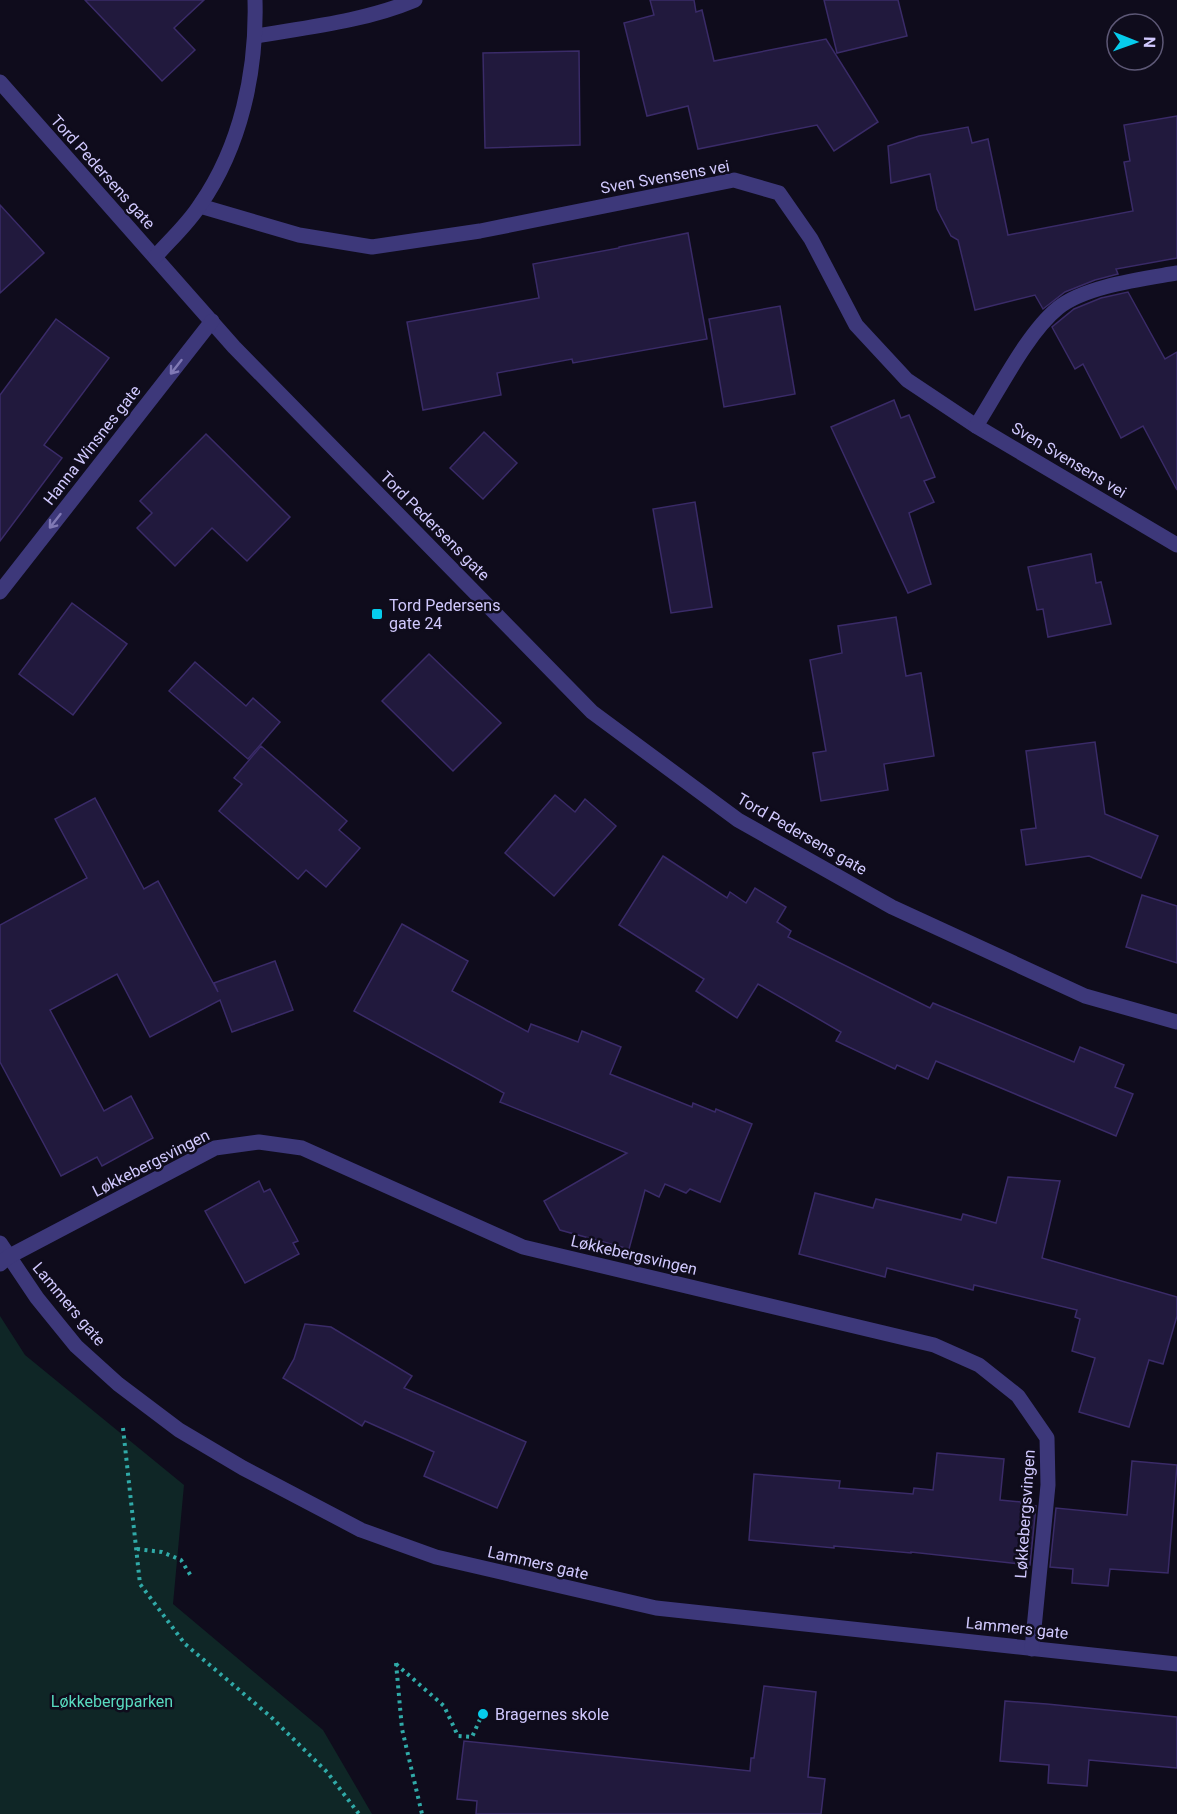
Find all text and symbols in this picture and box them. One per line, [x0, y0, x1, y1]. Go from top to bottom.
north arrow [1105, 12, 1165, 72]
text: N [1140, 36, 1159, 48]
street label: Tord Pedersens gate [47, 111, 159, 233]
street label: Sven Svensens vei [599, 156, 731, 198]
one-way arrow [169, 359, 182, 375]
street label: Hanna Winsnes gate [39, 381, 145, 509]
street label: Sven Svensens vei [1008, 418, 1130, 502]
street label: Tord Pedersens gate [376, 467, 494, 585]
one-way arrow [49, 513, 62, 529]
place label: Tord Pedersens gate 24 [389, 596, 500, 633]
marker: Tord Pedersens gate 24 [370, 607, 384, 621]
street label: Tord Pedersens gate [734, 789, 870, 879]
street label: Løkkebergsvingen [89, 1125, 213, 1201]
street label: Løkkebergsvingen [569, 1231, 699, 1279]
street label: Lammers gate [29, 1258, 109, 1350]
street label: Løkkebergsvingen [1011, 1449, 1039, 1579]
street label: Lammers gate [486, 1542, 590, 1584]
street label: Lammers gate [965, 1613, 1069, 1643]
park label: Løkkebergparken [51, 1692, 173, 1711]
place label: Bragernes skole [495, 1705, 609, 1724]
marker: Bragernes skole [476, 1707, 490, 1721]

